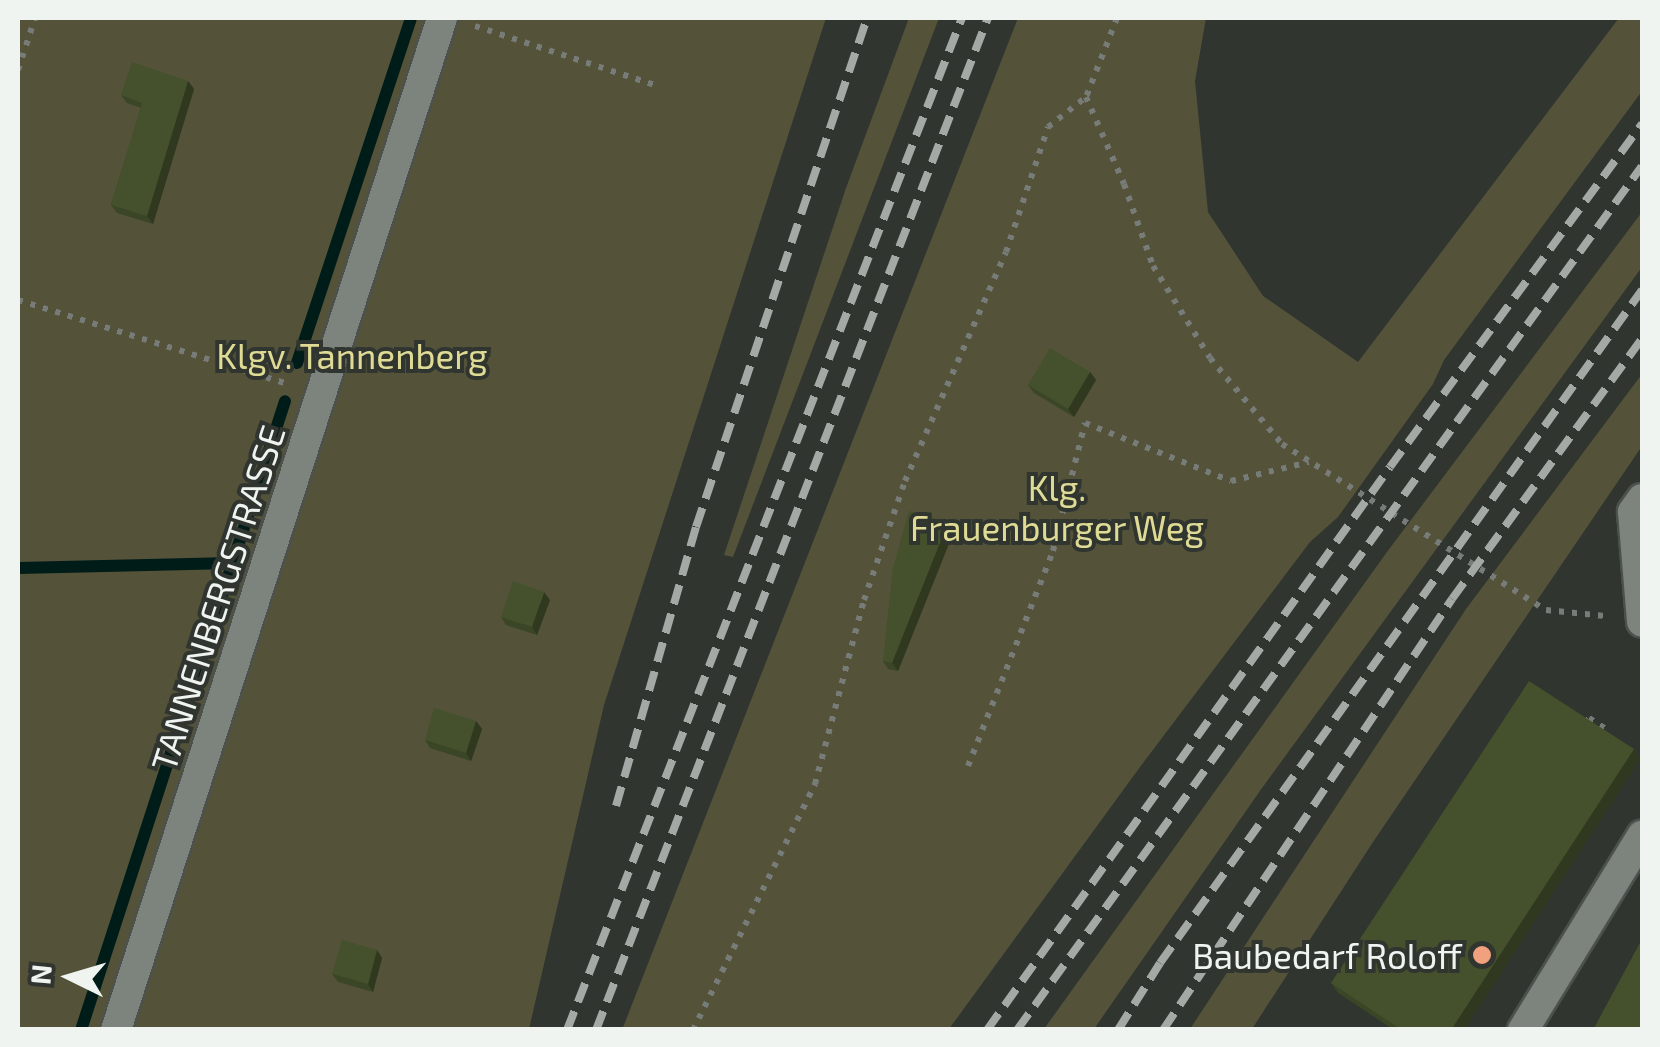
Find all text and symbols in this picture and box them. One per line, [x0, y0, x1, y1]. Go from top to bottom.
park label: Klgv. Tannenberg [216, 334, 488, 376]
street label: TANNENBERGSTRASSE [141, 420, 293, 776]
park label: Klg. Frauenburger Weg [909, 466, 1205, 548]
north arrow [20, 927, 120, 1027]
place label: Baubedarf Roloff [1192, 934, 1462, 976]
marker: Baubedarf Roloff [1471, 944, 1493, 966]
text: N [22, 963, 58, 986]

